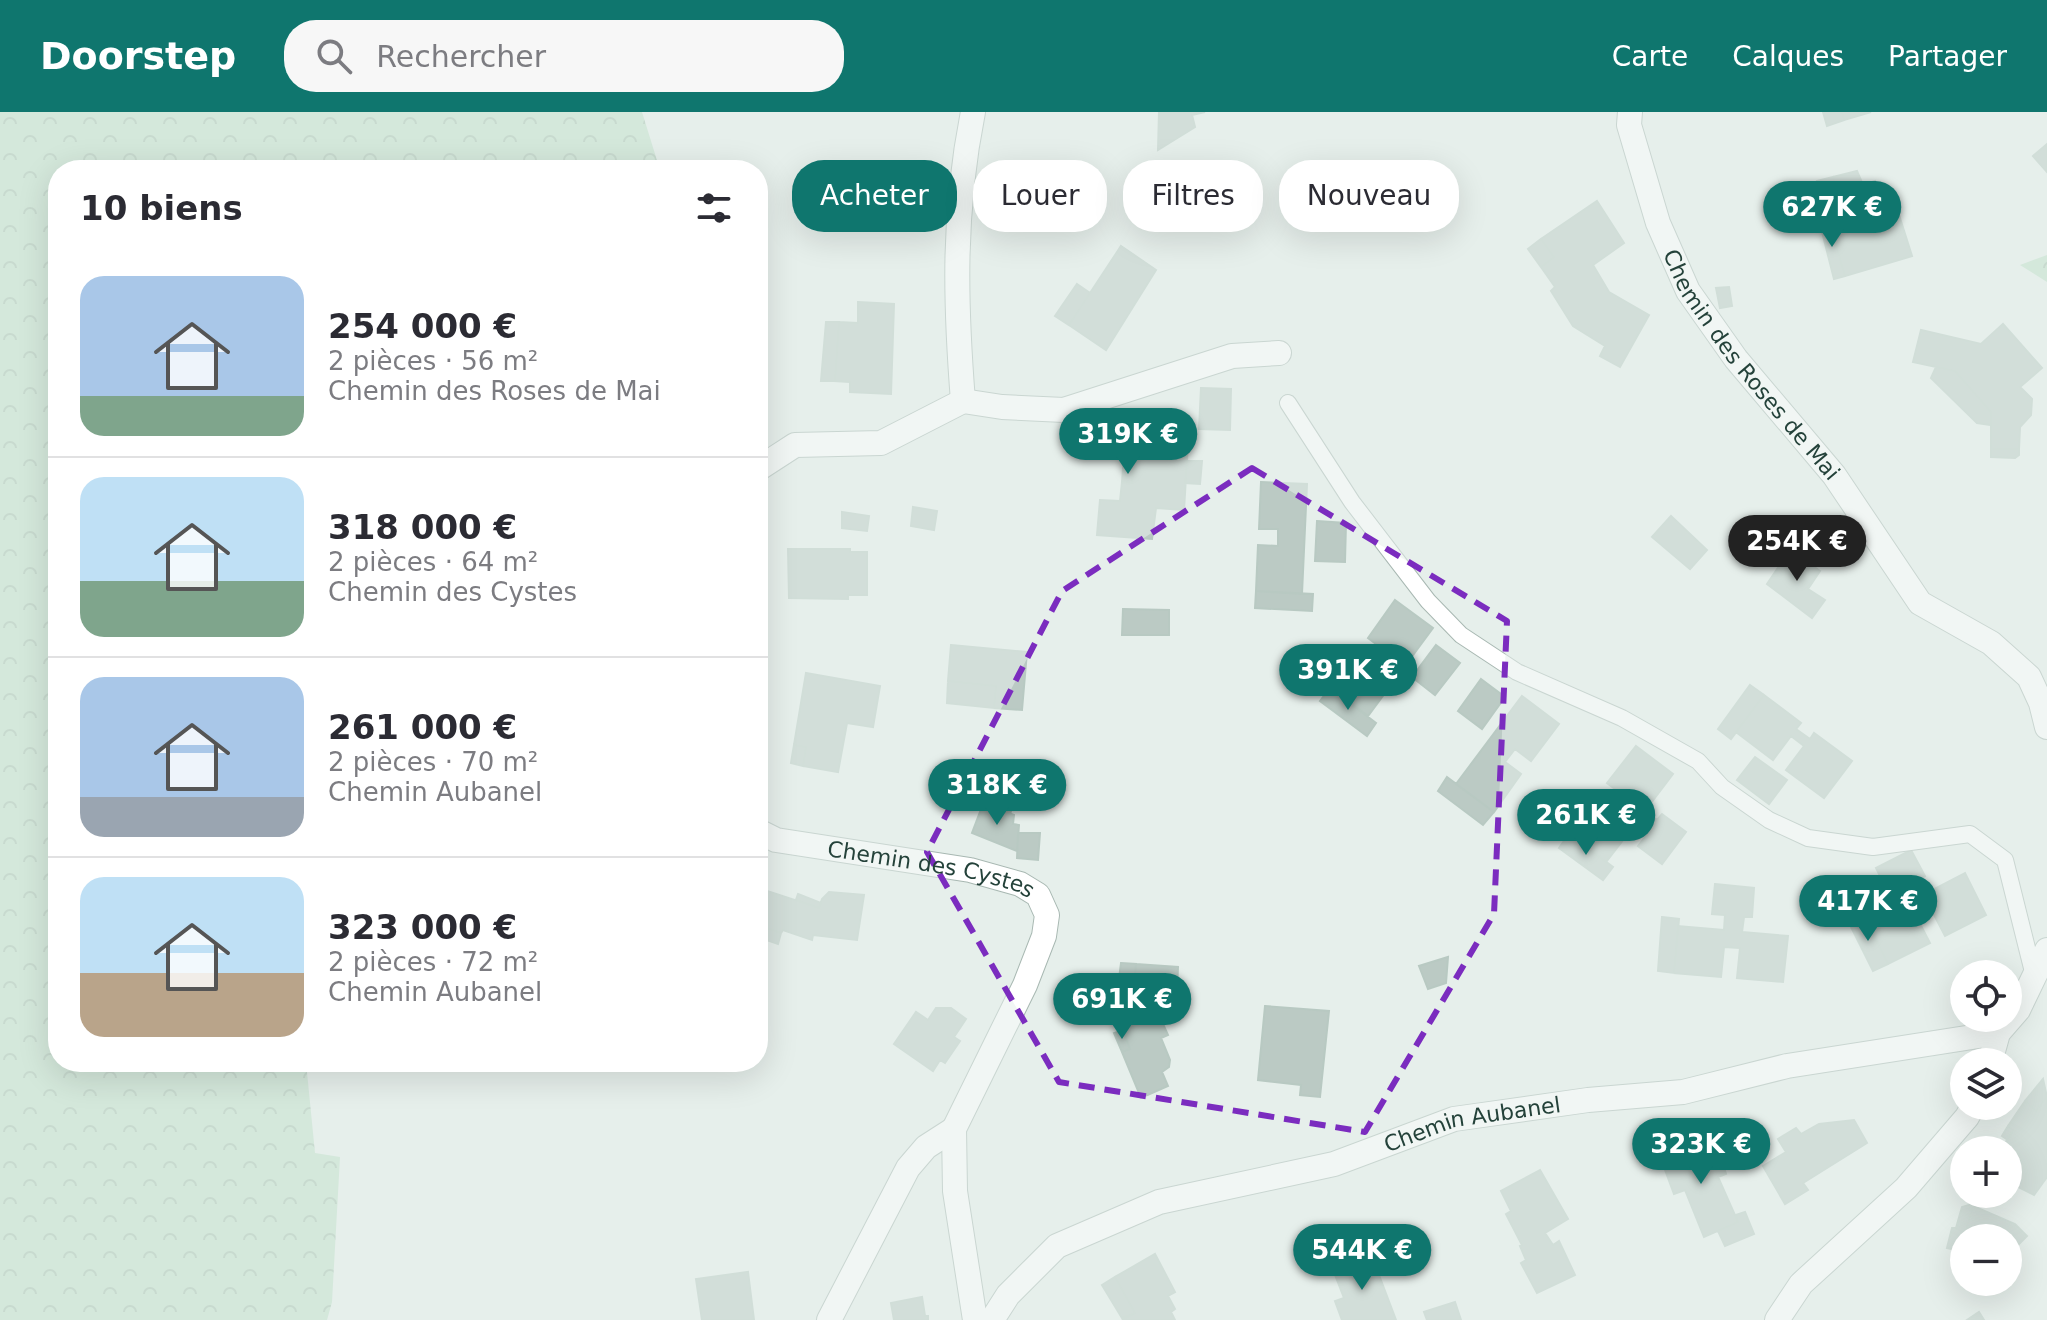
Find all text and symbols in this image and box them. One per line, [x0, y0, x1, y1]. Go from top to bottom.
search box [284, 20, 844, 92]
text: Doorstep [40, 34, 236, 78]
icon: search [312, 34, 356, 78]
text: Rechercher [376, 39, 546, 74]
text: Carte [1612, 40, 1688, 73]
text: Calques [1732, 40, 1844, 73]
text: Partager [1888, 40, 2007, 73]
chip: Acheter [792, 160, 957, 232]
chip: Louer [973, 160, 1107, 232]
chip: Filtres [1123, 160, 1263, 232]
chip: Nouveau [1279, 160, 1459, 232]
pin: 627K € [1767, 181, 1897, 249]
icon: filters [692, 186, 736, 230]
text: 10 biens [80, 188, 243, 228]
text: 627K € [1781, 192, 1883, 222]
street label: Chemin des Roses de Mai [1658, 245, 1845, 485]
text: 254 000 € [328, 306, 517, 346]
icon: home [144, 308, 240, 404]
text: 2 pièces · 56 m² [328, 346, 538, 376]
text: Chemin des Roses de Mai [328, 376, 661, 406]
pin: 319K € [1063, 408, 1193, 476]
text: 319K € [1077, 419, 1179, 449]
text: 318 000 € [328, 507, 517, 547]
icon: home [144, 509, 240, 605]
pin: 254K € [1732, 515, 1862, 583]
text: 254K € [1746, 526, 1848, 556]
text: 2 pièces · 64 m² [328, 547, 538, 577]
text: Chemin des Cystes [328, 577, 577, 607]
pin: 391K € [1283, 644, 1413, 712]
text: 391K € [1297, 655, 1399, 685]
text: 261 000 € [328, 707, 517, 747]
icon: home [144, 709, 240, 805]
text: 2 pièces · 70 m² [328, 747, 538, 777]
pin: 318K € [932, 759, 1062, 827]
text: 318K € [946, 770, 1048, 800]
text: Chemin Aubanel [328, 777, 542, 807]
pin: 261K € [1521, 789, 1651, 857]
text: 261K € [1535, 800, 1637, 830]
street label: Chemin des Cystes [826, 836, 1039, 903]
pin: 417K € [1803, 875, 1933, 943]
text: 417K € [1817, 886, 1919, 916]
text: 323 000 € [328, 907, 517, 947]
icon: home [144, 909, 240, 1005]
text: 2 pièces · 72 m² [328, 947, 538, 977]
map controls [1950, 960, 2022, 1296]
button: locate [1950, 960, 2022, 1032]
pin: 691K € [1057, 973, 1187, 1041]
text: Chemin Aubanel [328, 977, 542, 1007]
text: 691K € [1071, 984, 1173, 1014]
button: layers [1950, 1048, 2022, 1120]
street label: Chemin Aubanel [1380, 1092, 1562, 1157]
pin: 323K € [1636, 1118, 1766, 1186]
text: 323K € [1650, 1129, 1752, 1159]
button: + [1950, 1136, 2022, 1208]
pin: 544K € [1297, 1224, 1427, 1292]
button: − [1950, 1224, 2022, 1296]
text: 544K € [1311, 1235, 1413, 1265]

